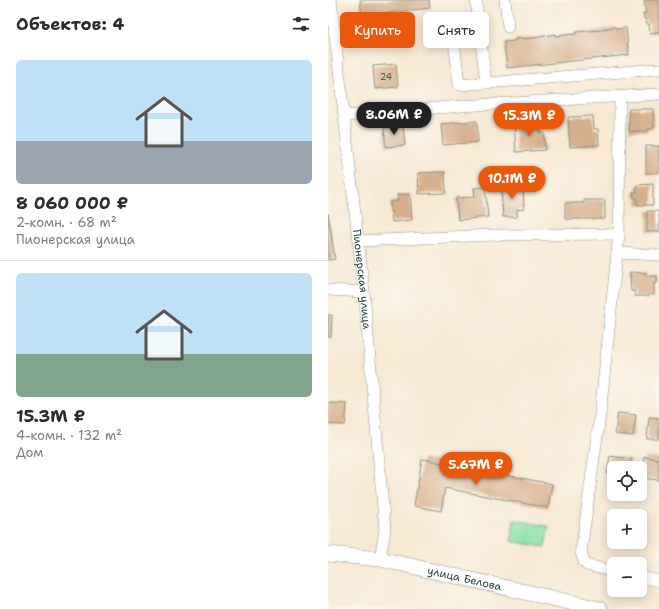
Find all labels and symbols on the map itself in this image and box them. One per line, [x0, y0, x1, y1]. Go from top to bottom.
house number: 24 [380, 71, 392, 83]
pin: 8.06M ₽ [357, 102, 431, 136]
pin: 15.3M ₽ [492, 103, 566, 137]
pin: 10.1M ₽ [475, 166, 549, 200]
street label: Пионерская улица [349, 228, 375, 330]
pin: 5.67M ₽ [439, 452, 513, 486]
street label: улица Белова [426, 563, 503, 594]

